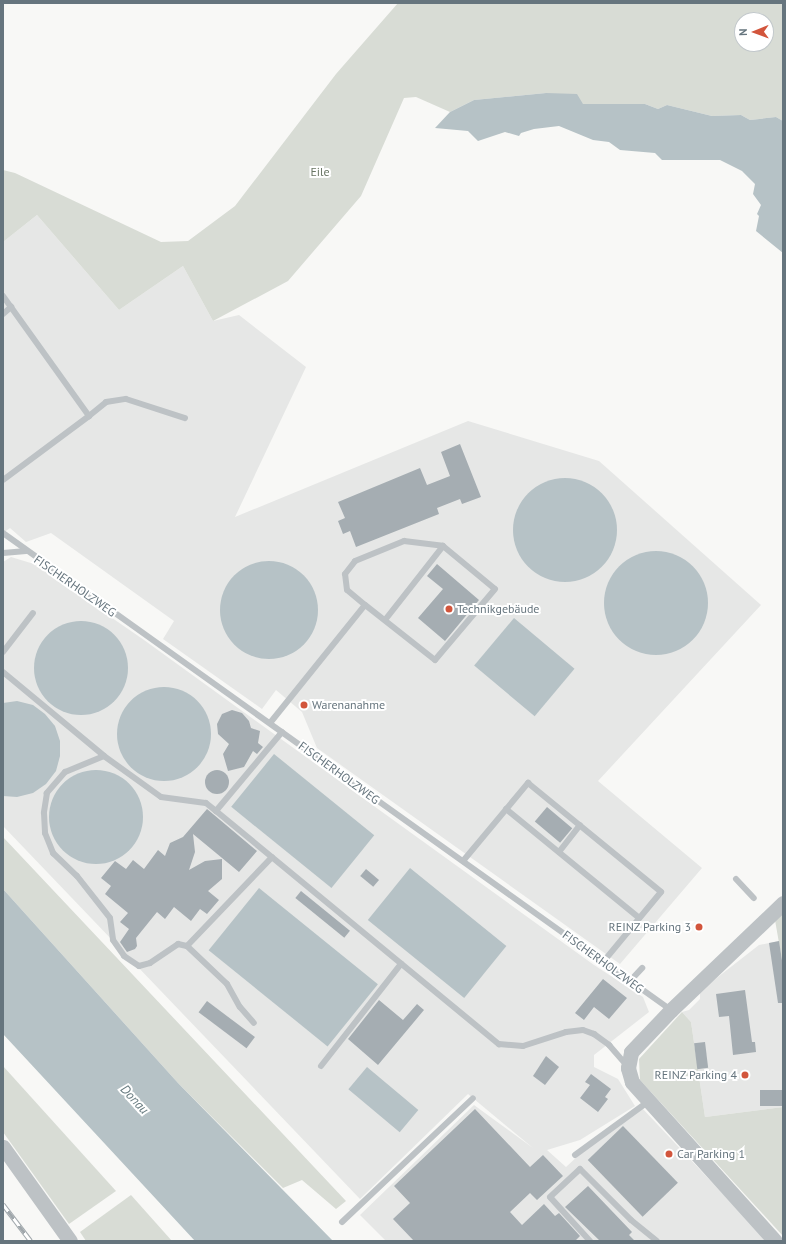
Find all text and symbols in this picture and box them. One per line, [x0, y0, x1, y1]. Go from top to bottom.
north arrow [734, 12, 774, 52]
text: N [736, 28, 750, 36]
park label: Eile [310, 165, 330, 179]
street label: FISCHERHOLZWEG [31, 552, 119, 620]
place label: Technikgebäude [457, 602, 539, 616]
marker: Technikgebäude [444, 604, 454, 614]
place label: Warenanahme [312, 698, 385, 712]
marker: Warenanahme [299, 700, 309, 710]
street label: FISCHERHOLZWEG [296, 739, 382, 807]
place label: REINZ Parking 3 [608, 920, 691, 934]
marker: REINZ Parking 3 [694, 922, 704, 932]
street label: FISCHERHOLZWEG [560, 928, 646, 996]
place label: REINZ Parking 4 [654, 1068, 737, 1082]
marker: REINZ Parking 4 [740, 1070, 750, 1080]
water label: Donau [117, 1082, 151, 1118]
place label: Car Parking 1 [677, 1147, 745, 1161]
marker: Car Parking 1 [664, 1149, 674, 1159]

